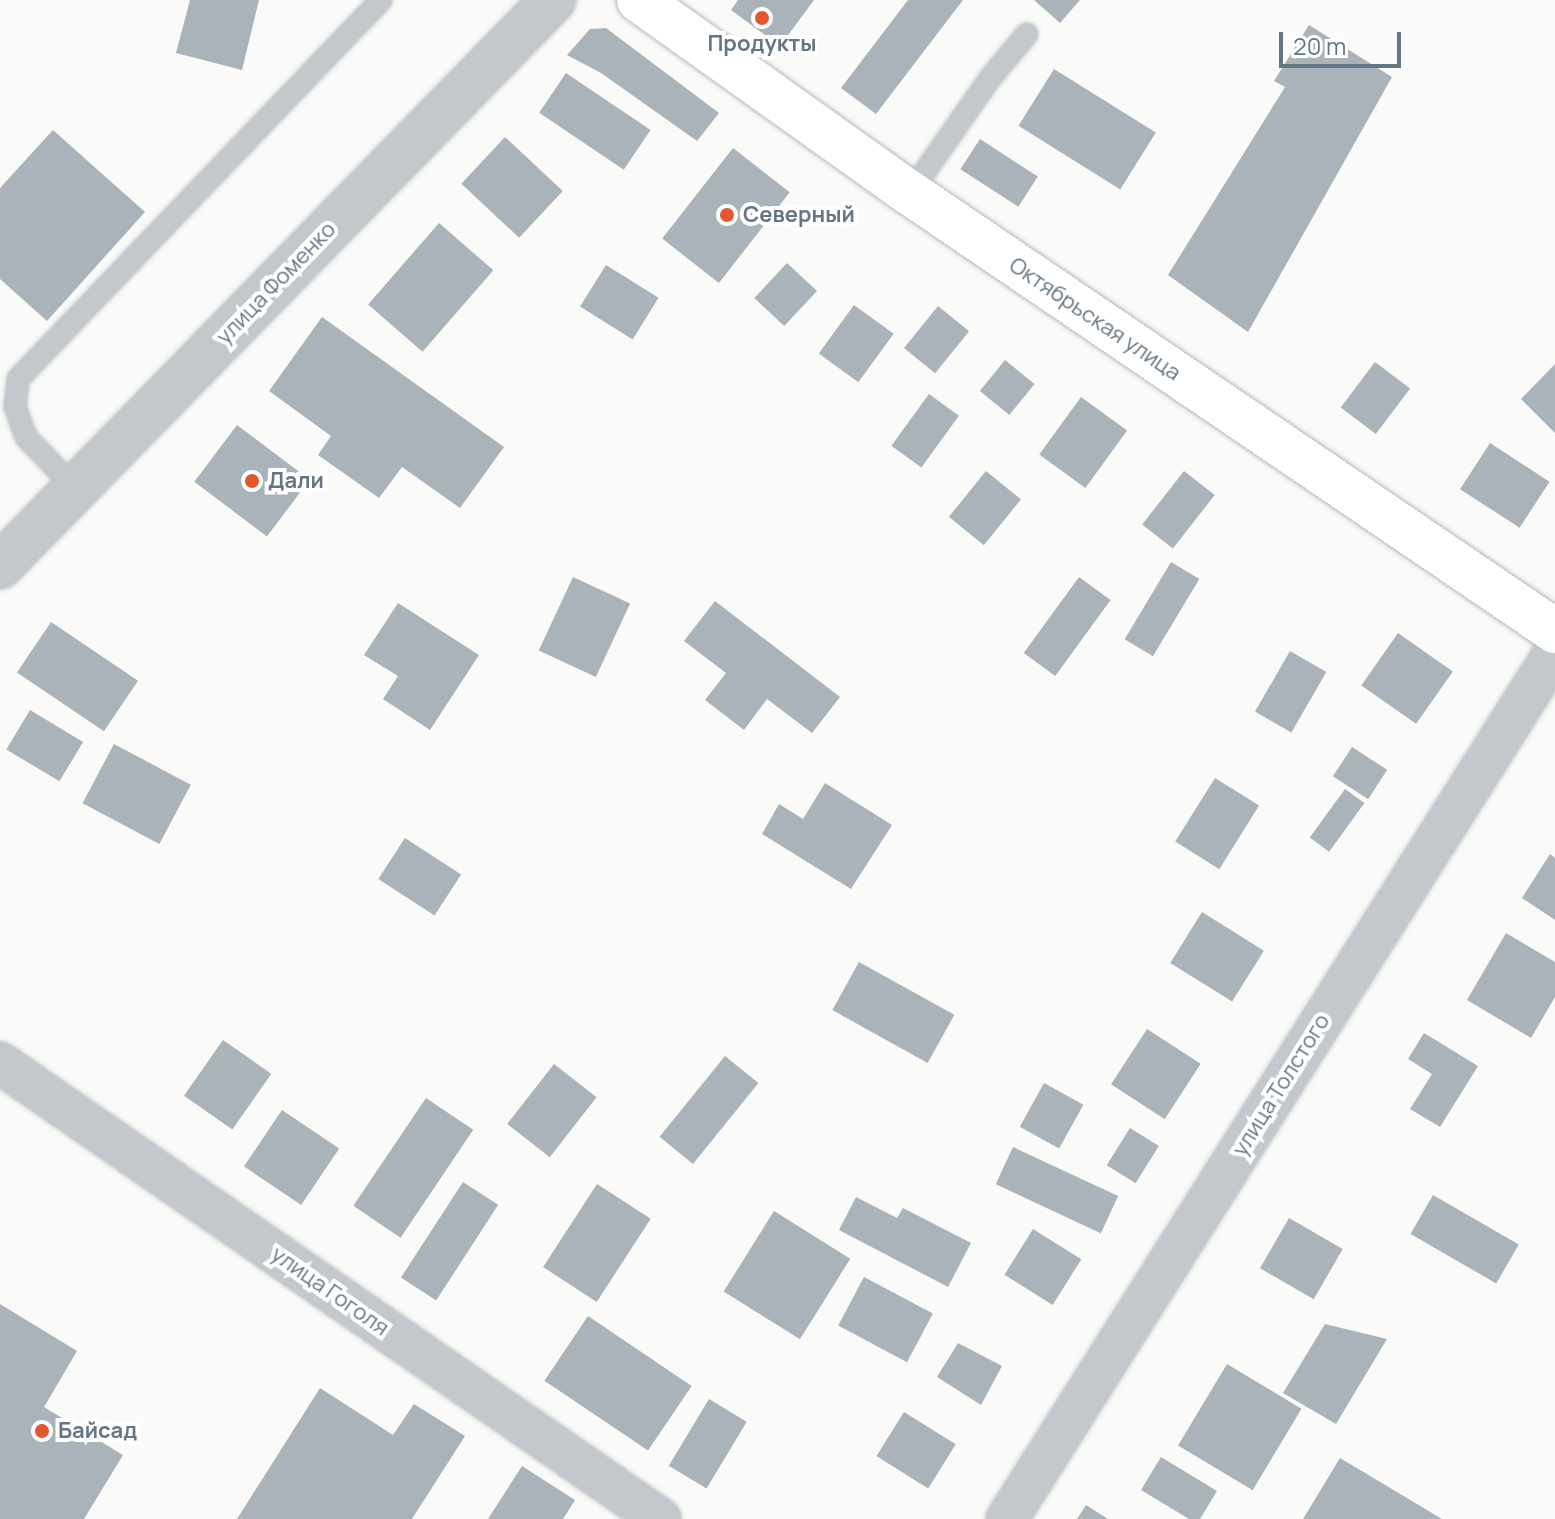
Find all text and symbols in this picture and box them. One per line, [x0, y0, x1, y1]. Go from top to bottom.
marker: Продукты [753, 9, 771, 27]
scale bar [1283, 16, 1405, 66]
text: 20 m [1293, 29, 1346, 62]
place label: Продукты [707, 31, 817, 57]
place label: Северный [743, 202, 855, 228]
marker: Северный [718, 206, 736, 224]
street label: улица Фоменко [211, 216, 341, 350]
street label: Октябрьская улица [1004, 252, 1186, 386]
place label: Дали [268, 468, 324, 494]
marker: Дали [243, 472, 261, 490]
street label: улица Толстого [1227, 1009, 1335, 1161]
street label: улица Гоголя [266, 1241, 394, 1341]
place label: Байсад [58, 1418, 137, 1444]
marker: Байсад [33, 1422, 51, 1440]

